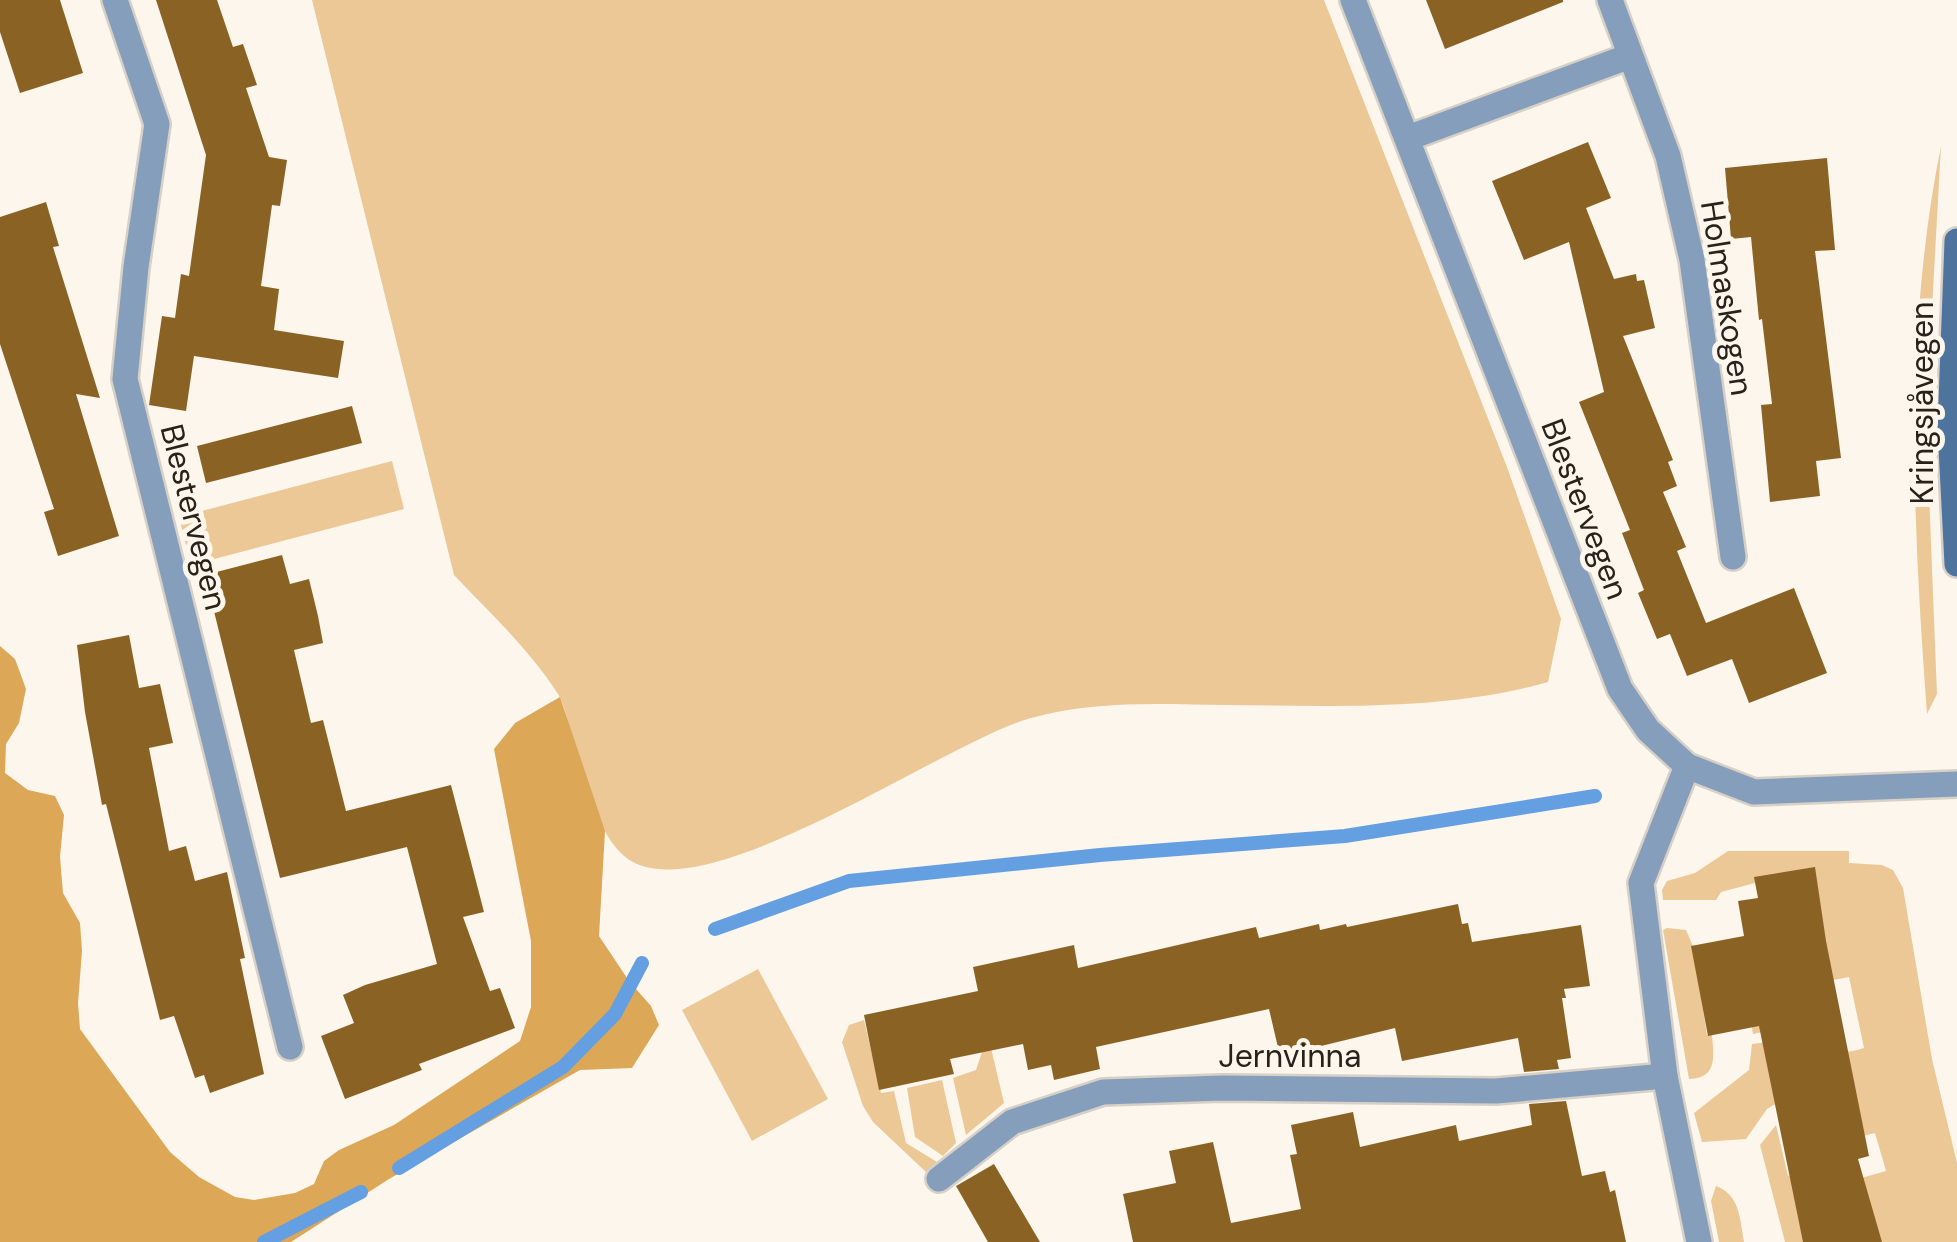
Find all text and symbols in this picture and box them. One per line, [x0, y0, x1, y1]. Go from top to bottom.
street label: Holmaskogen [1691, 197, 1763, 399]
street label: Kringsjåvegen [1901, 302, 1943, 504]
street label: Blestervegen [1531, 413, 1639, 605]
street label: Blestervegen [151, 420, 237, 614]
street label: Jernvinna [1219, 1035, 1361, 1077]

